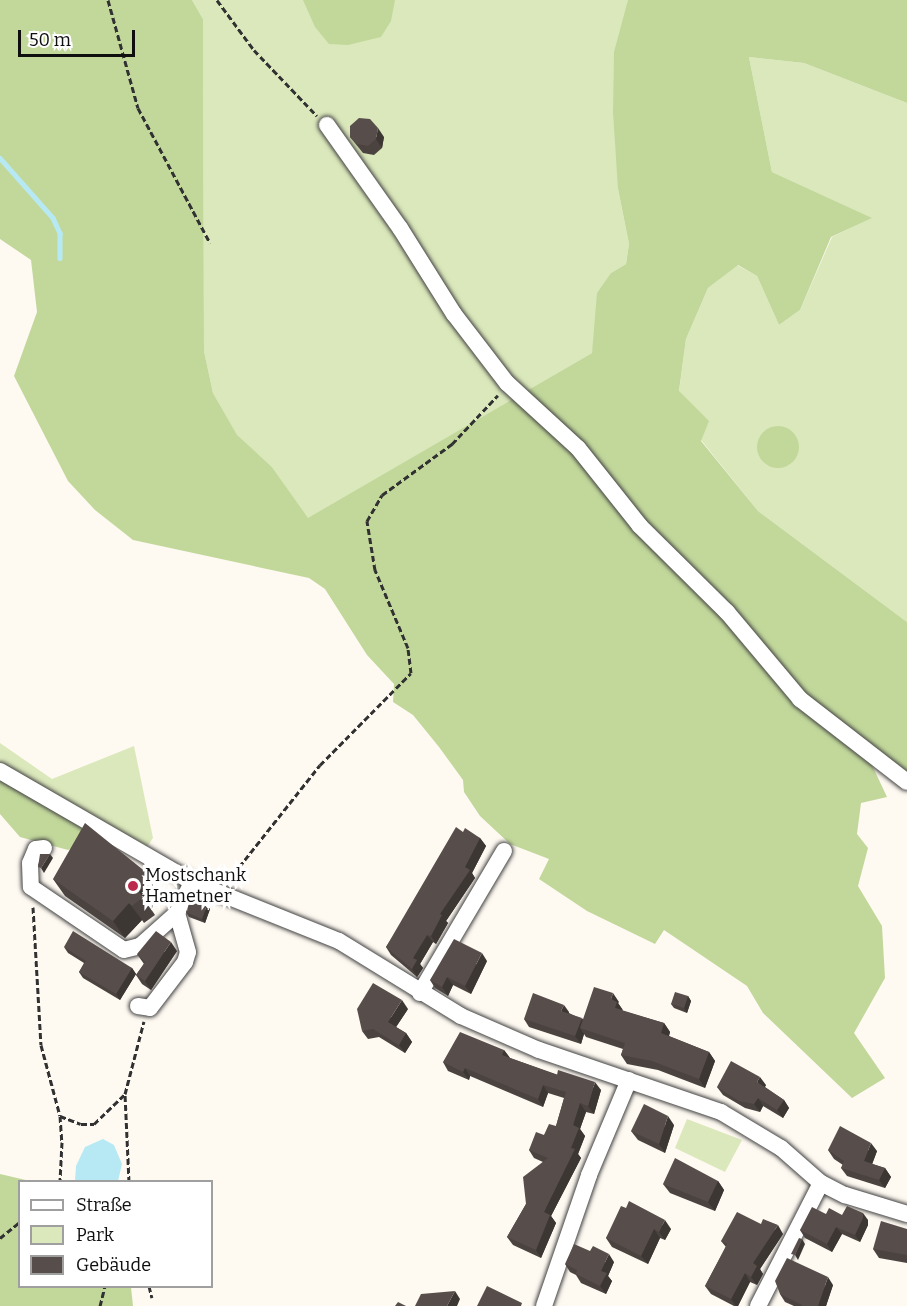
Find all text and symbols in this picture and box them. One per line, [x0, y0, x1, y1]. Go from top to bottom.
scale bar [21, 18, 138, 56]
text: 50 m [29, 29, 71, 51]
place label: Mostschank Hametner [145, 865, 246, 908]
marker: Mostschank Hametner [126, 879, 140, 893]
legend [18, 1180, 213, 1288]
text: Straße [76, 1194, 132, 1216]
text: Park [76, 1224, 114, 1246]
text: Gebäude [76, 1254, 151, 1276]

